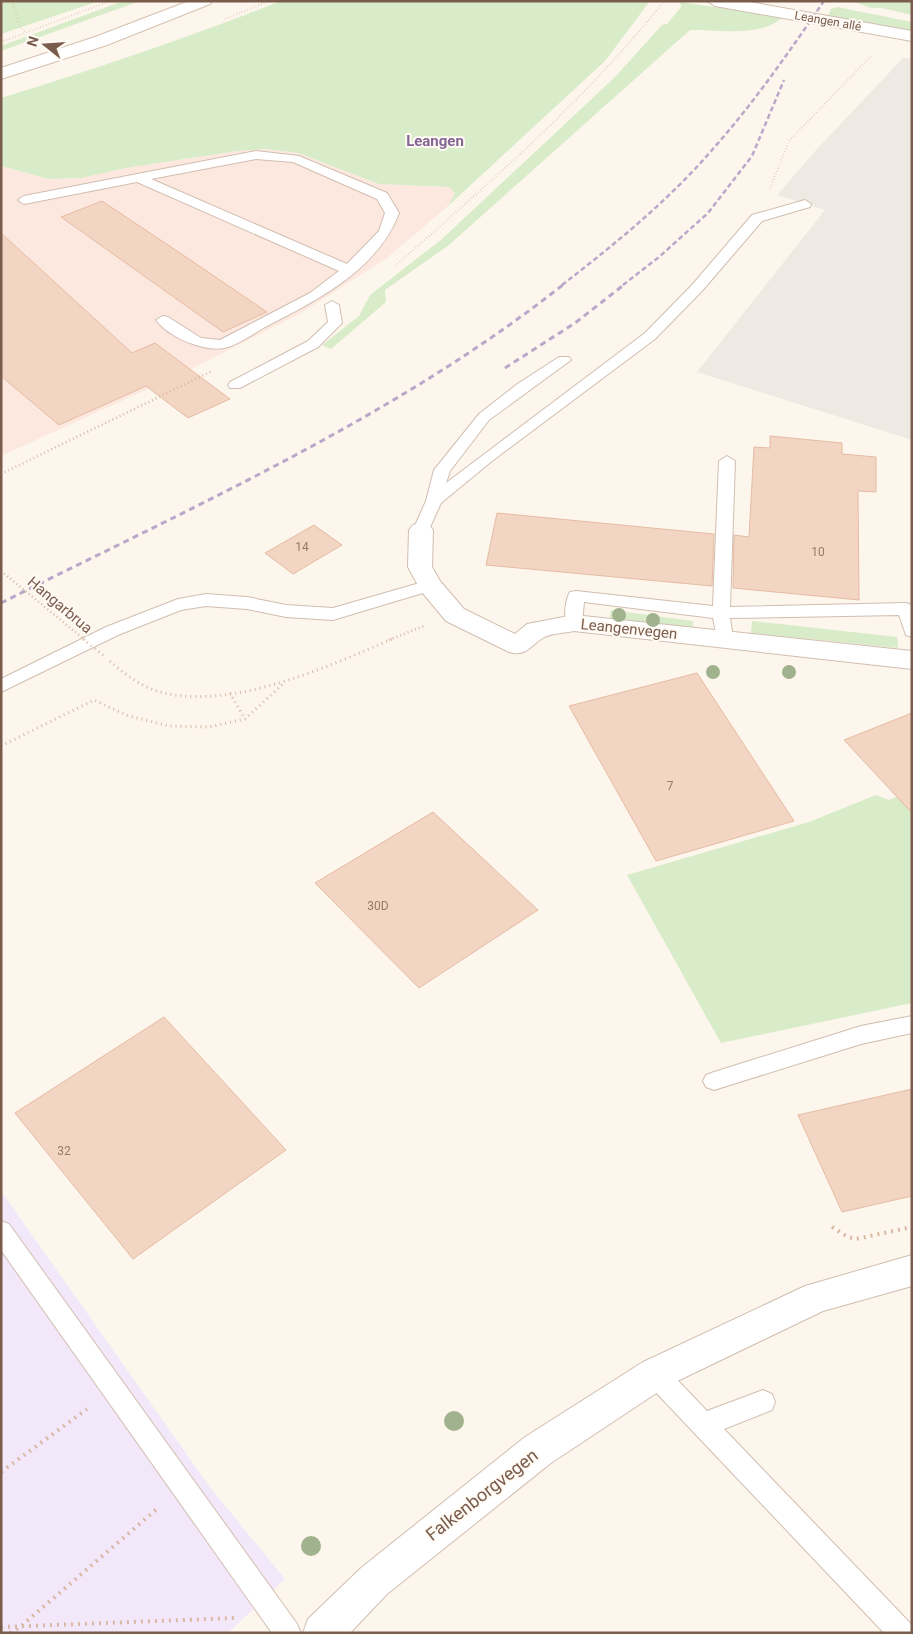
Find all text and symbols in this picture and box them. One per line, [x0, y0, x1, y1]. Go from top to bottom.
street label: Leangen allé [794, 8, 862, 34]
north arrow [20, 20, 70, 70]
text: N [23, 34, 42, 48]
district label: Leangen [406, 132, 464, 150]
house number: 14 [295, 540, 309, 554]
house number: 10 [811, 545, 825, 559]
street label: Hangarbrua [24, 573, 96, 637]
street label: Leangenvegen [580, 615, 678, 643]
house number: 7 [667, 779, 674, 793]
house number: 30D [367, 899, 389, 913]
house number: 32 [57, 1144, 71, 1158]
street label: Falkenborgvegen [421, 1444, 542, 1545]

